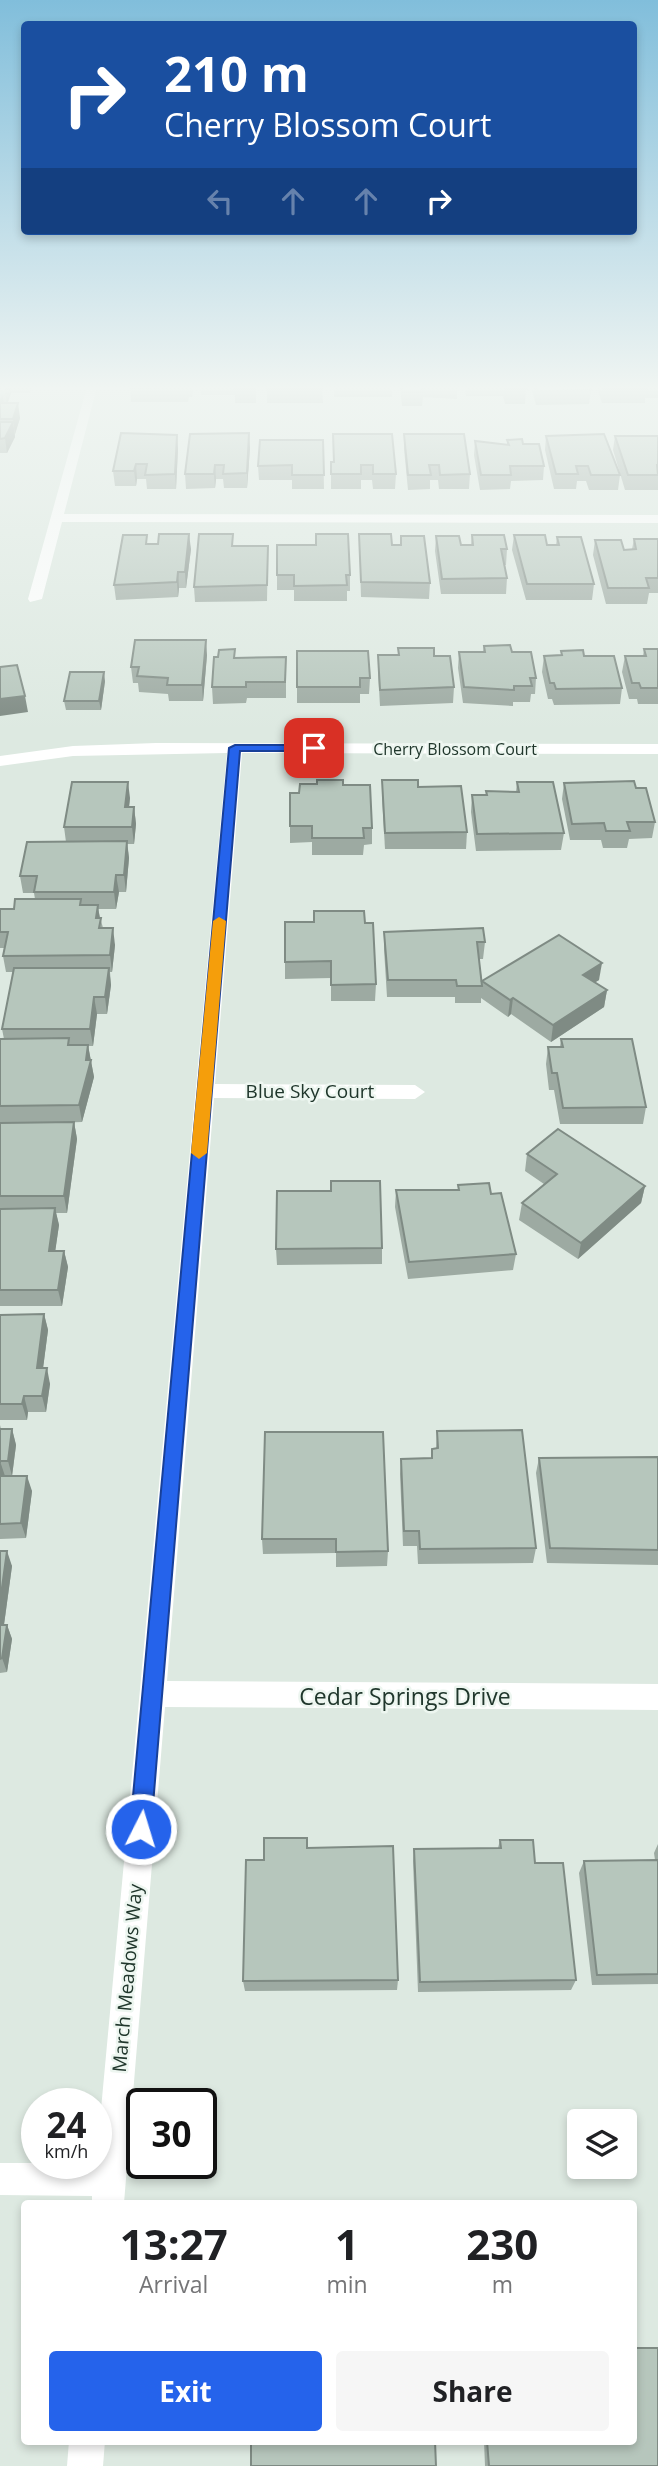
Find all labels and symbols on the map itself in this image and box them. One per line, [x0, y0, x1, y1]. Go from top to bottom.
pin [284, 718, 344, 778]
street label: Cherry Blossom Court [373, 738, 537, 760]
street label: Blue Sky Court [246, 1078, 375, 1104]
street label: Cedar Springs Drive [299, 1680, 511, 1712]
position arrow [104, 1792, 178, 1866]
street label: March Meadows Way [106, 1882, 148, 2073]
speed limit sign: 30 [126, 2088, 217, 2179]

